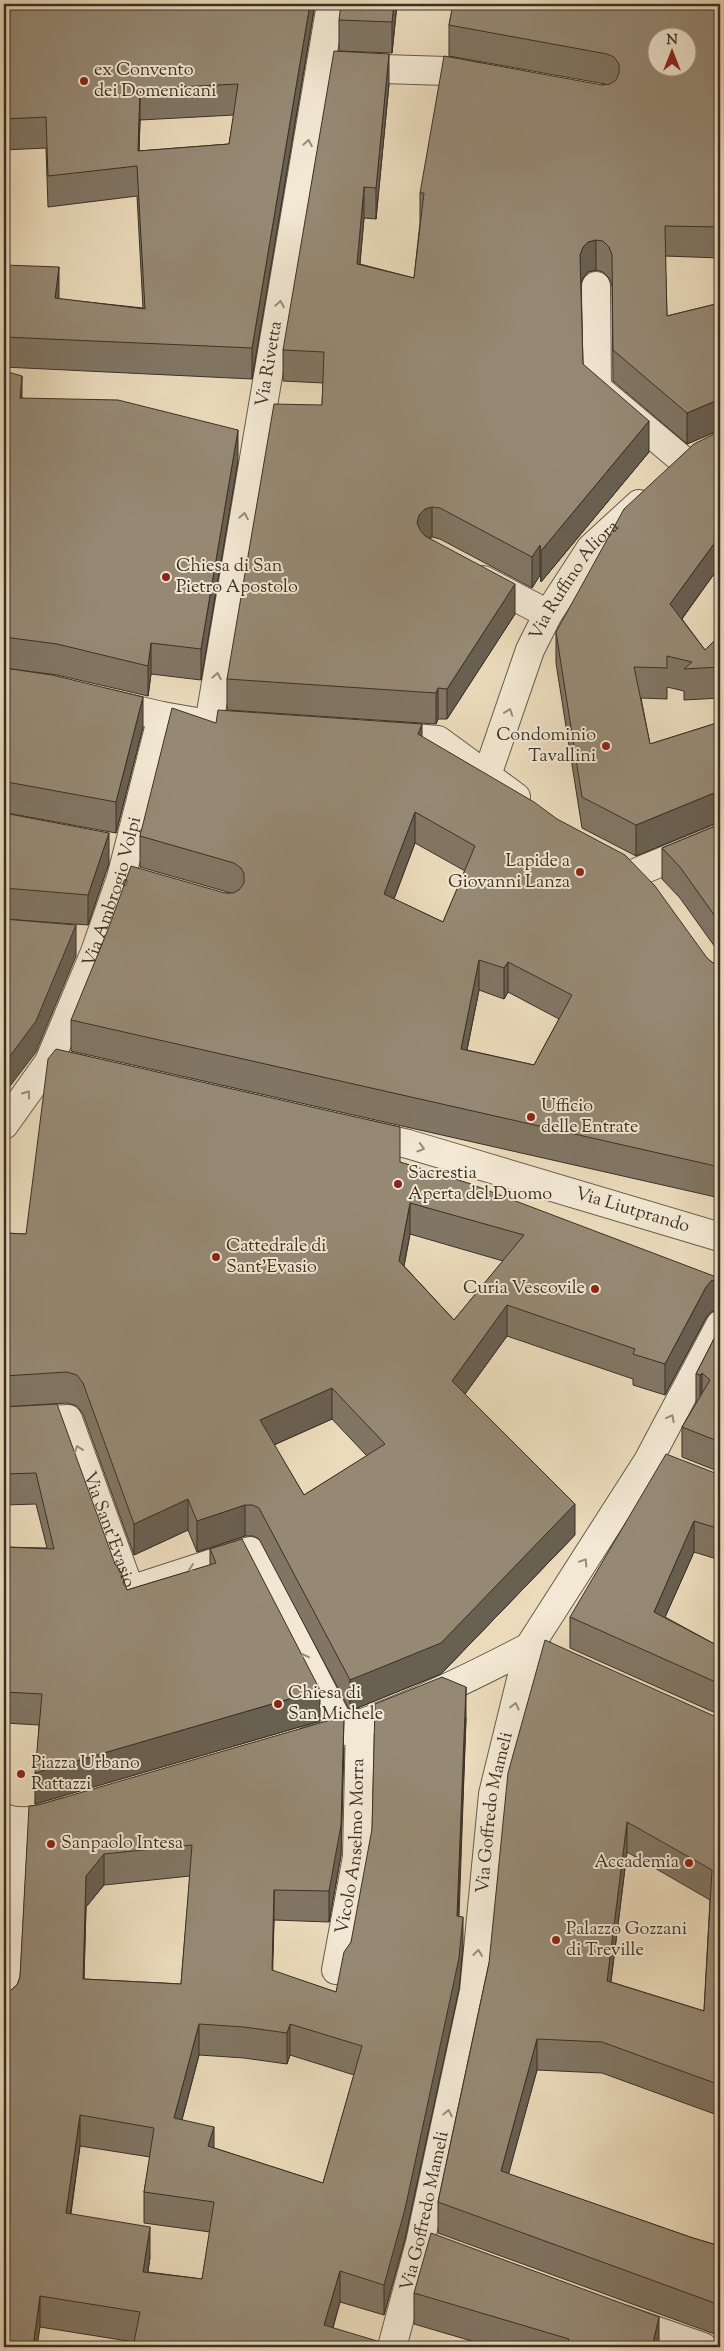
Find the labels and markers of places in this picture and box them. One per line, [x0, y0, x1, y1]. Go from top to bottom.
place label: ex Convento dei Domenicani [94, 58, 216, 105]
marker: ex Convento dei Domenicani [78, 75, 90, 87]
place label: Chiesa di San Pietro Apostolo [176, 554, 298, 601]
marker: Chiesa di San Pietro Apostolo [160, 571, 172, 583]
place label: Condominio Tavallini [496, 723, 596, 770]
marker: Condominio Tavallini [600, 740, 612, 752]
place label: Lapide a Giovanni Lanza [448, 849, 570, 896]
marker: Lapide a Giovanni Lanza [574, 866, 586, 878]
place label: Ufficio delle Entrate [541, 1094, 638, 1141]
marker: Ufficio delle Entrate [525, 1111, 537, 1123]
place label: Sacrestia Aperta del Duomo [408, 1161, 552, 1208]
marker: Sacrestia Aperta del Duomo [392, 1178, 404, 1190]
place label: Cattedrale di Sant'Evasio [226, 1234, 326, 1281]
marker: Cattedrale di Sant'Evasio [210, 1251, 222, 1263]
place label: Curia Vescovile [463, 1276, 585, 1302]
marker: Curia Vescovile [589, 1283, 601, 1295]
place label: Chiesa di San Michele [288, 1681, 383, 1728]
marker: Chiesa di San Michele [272, 1698, 284, 1710]
place label: Piazza Urbano Rattazzi [31, 1751, 140, 1798]
marker: Piazza Urbano Rattazzi [15, 1768, 27, 1780]
place label: Sanpaolo Intesa [61, 1831, 183, 1857]
marker: Sanpaolo Intesa [45, 1838, 57, 1850]
place label: Accademia [594, 1850, 679, 1876]
marker: Accademia [683, 1857, 695, 1869]
place label: Palazzo Gozzani di Treville [566, 1917, 687, 1964]
marker: Palazzo Gozzani di Treville [550, 1934, 562, 1946]

